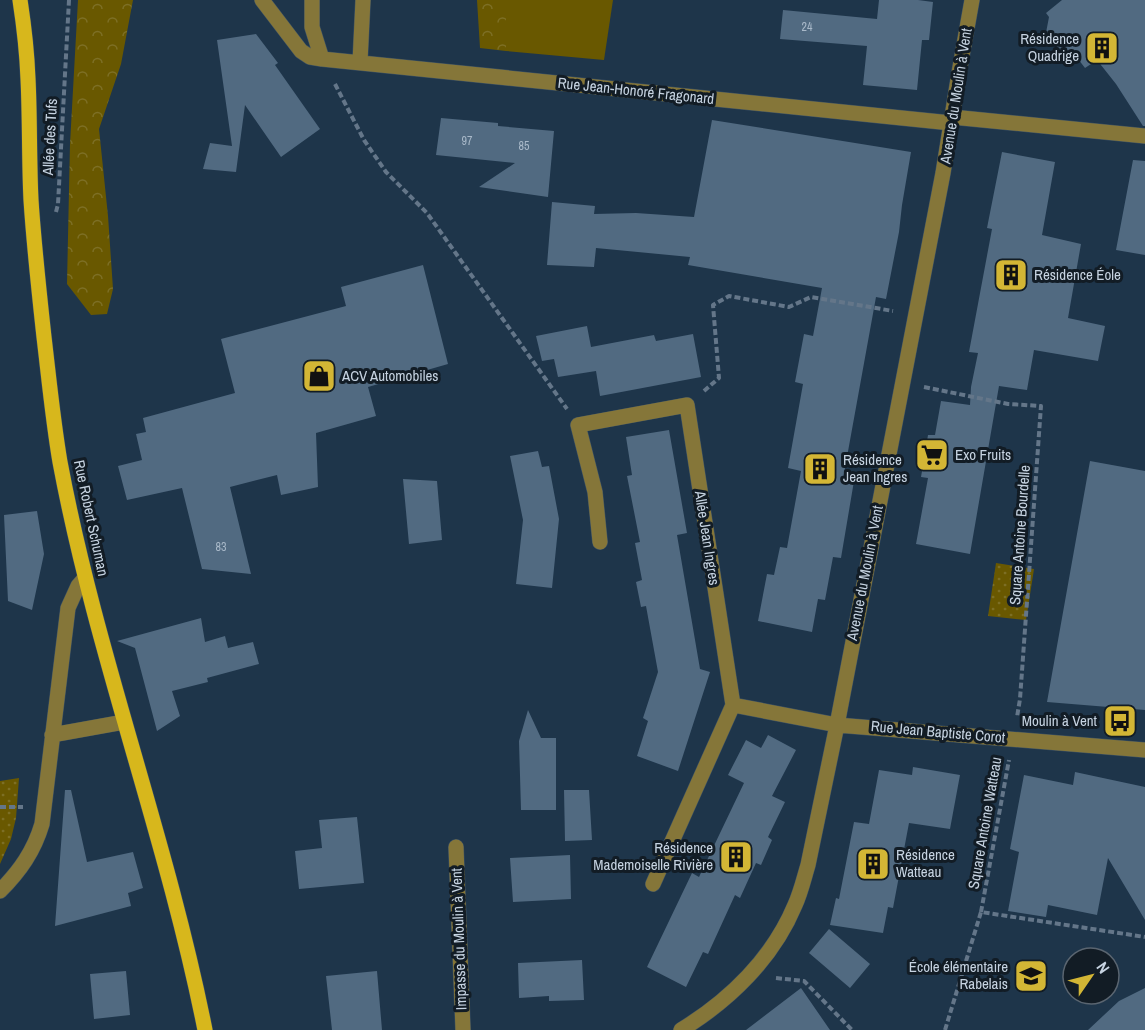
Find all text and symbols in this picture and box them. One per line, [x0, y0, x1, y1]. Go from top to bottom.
house number: 24 [802, 19, 813, 35]
street label: Avenue du Moulin à Vent [934, 26, 977, 166]
place label: Résidence Quadrige [1020, 28, 1079, 66]
building icon: Résidence Quadrige [1084, 30, 1120, 66]
street label: Rue Jean-Honoré Fragonard [557, 72, 715, 109]
street label: Allée des Tufs [37, 98, 62, 177]
house number: 97 [462, 133, 473, 149]
house number: 85 [519, 138, 530, 154]
building icon: Résidence Éole [993, 257, 1029, 293]
place label: Résidence Éole [1034, 264, 1121, 285]
shop icon: ACV Automobiles [301, 358, 337, 394]
place label: ACV Automobiles [341, 365, 438, 386]
supermarket icon: Exo Fruits [914, 437, 950, 473]
place label: Exo Fruits [955, 444, 1011, 465]
place label: Résidence Jean Ingres [843, 449, 907, 487]
building icon: Résidence Jean Ingres [802, 451, 838, 487]
street label: Rue Robert Schuman [69, 458, 114, 578]
street label: Square Antoine Bourdelle [1004, 464, 1035, 606]
street label: Allée Jean Ingres [690, 488, 725, 587]
street label: Avenue du Moulin à Vent [841, 503, 888, 643]
house number: 83 [216, 539, 226, 555]
bus stop icon: Moulin à Vent [1102, 703, 1138, 739]
place label: Moulin à Vent [1022, 710, 1098, 731]
street label: Rue Jean Baptiste Corot [870, 715, 1007, 748]
street label: Square Antoine Watteau [963, 755, 1006, 891]
place label: Résidence Mademoiselle Rivière [593, 837, 713, 875]
building icon: Résidence Mademoiselle Rivière [718, 839, 754, 875]
place label: Résidence Watteau [896, 844, 955, 882]
building icon: Résidence Watteau [855, 846, 891, 882]
street label: Impasse du Moulin à Vent [446, 867, 471, 1010]
north arrow [1061, 946, 1121, 1006]
place label: École élémentaire Rabelais [909, 956, 1008, 994]
text: N [1092, 957, 1115, 978]
school or university icon: École élémentaire Rabelais [1013, 958, 1049, 994]

